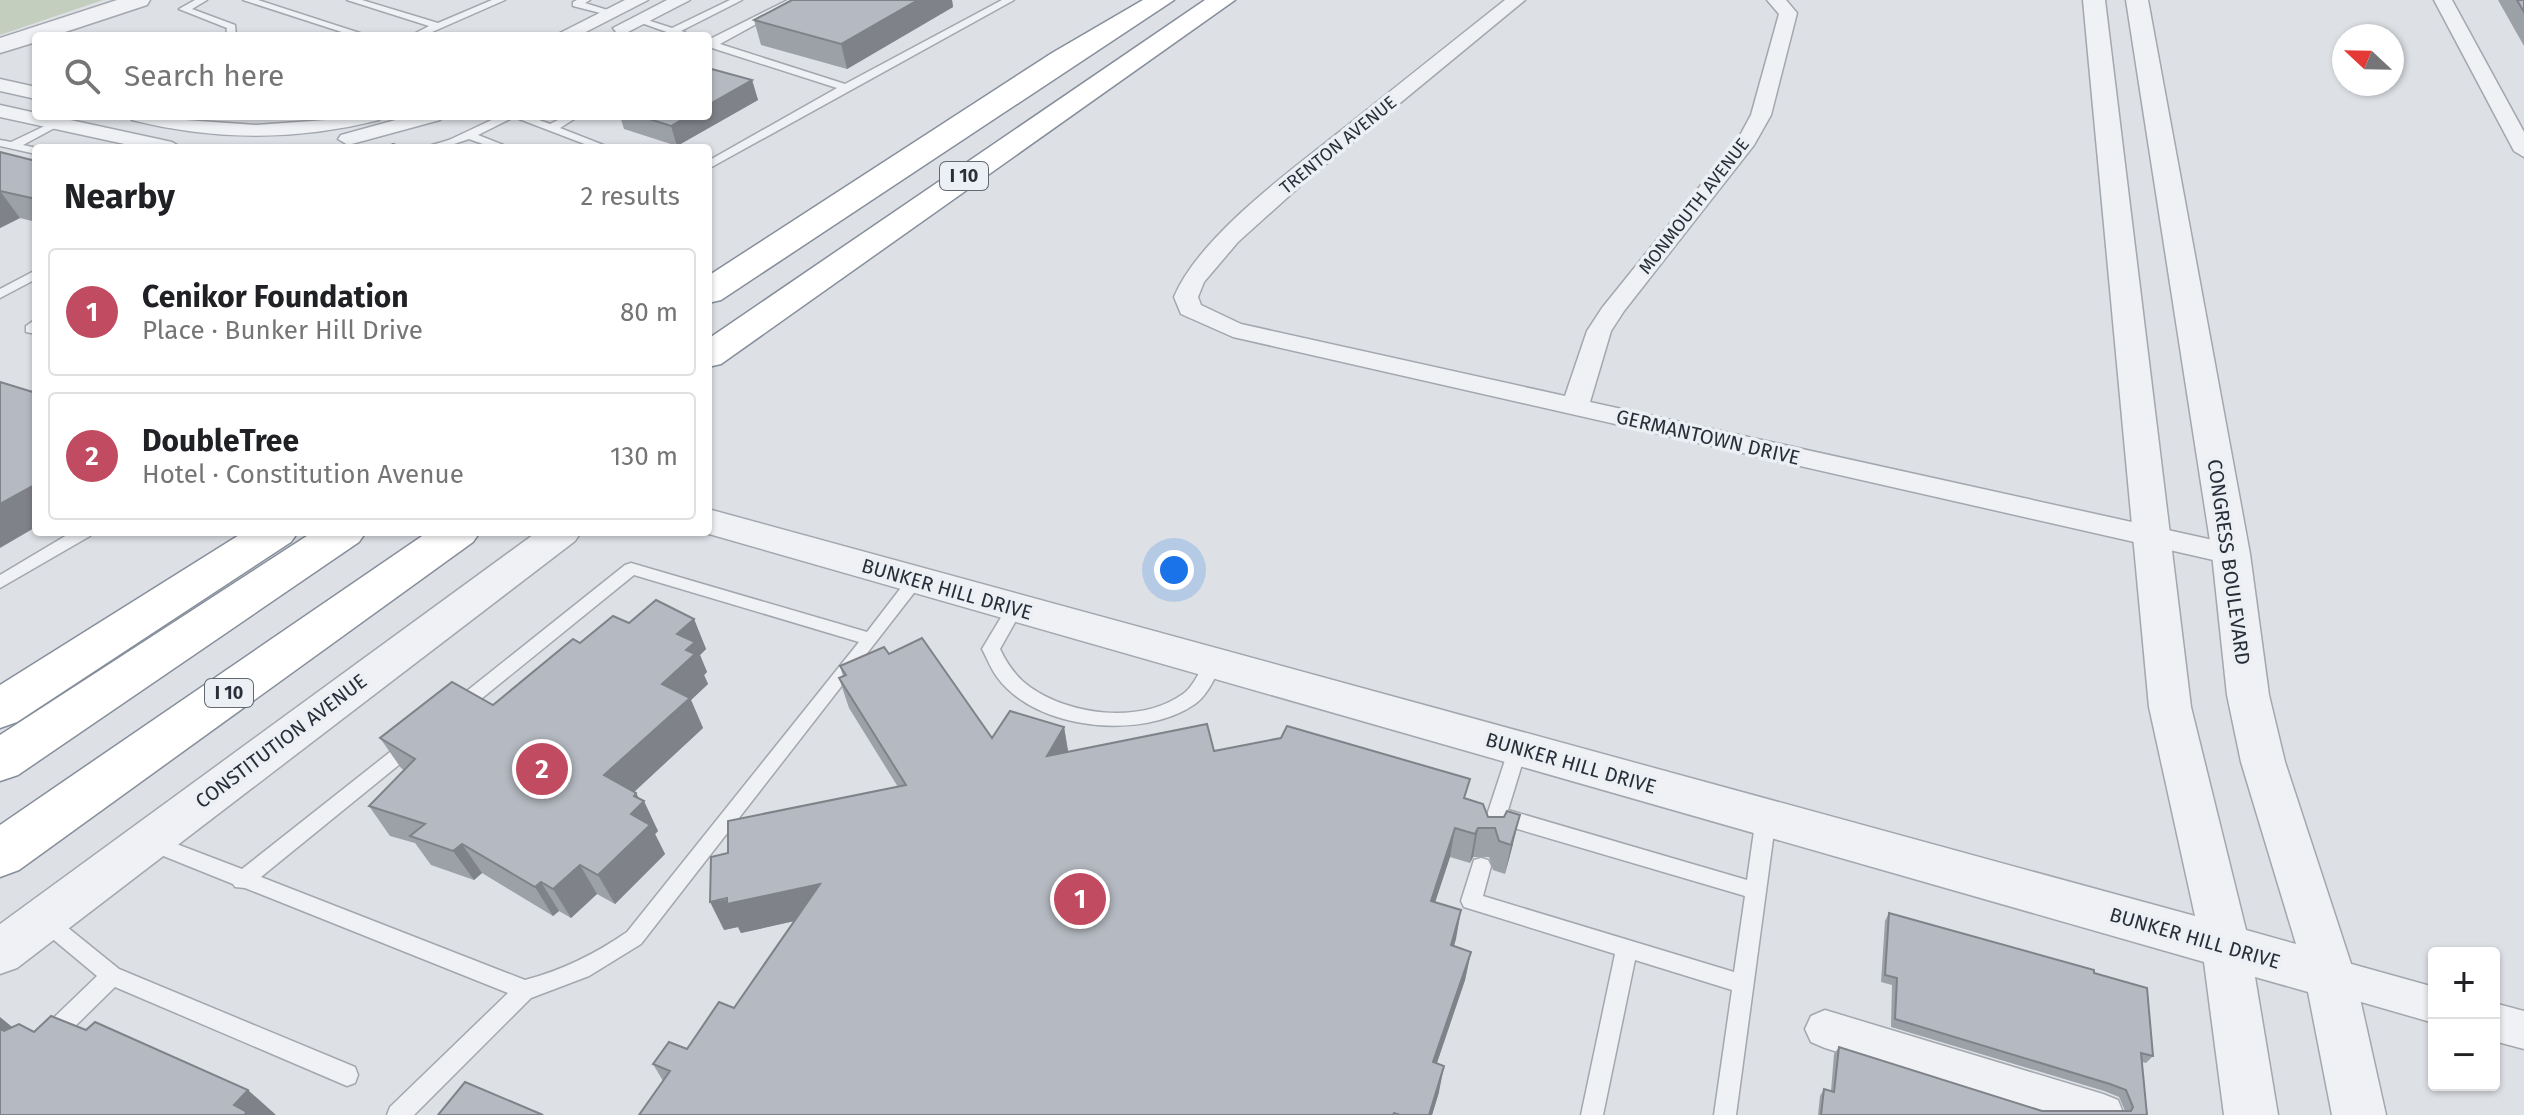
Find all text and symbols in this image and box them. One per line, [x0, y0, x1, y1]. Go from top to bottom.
north arrow [2332, 24, 2404, 96]
search box [32, 32, 712, 120]
icon: search [60, 54, 104, 98]
text: Search here [124, 58, 284, 94]
street label: TRENTON AVENUE [1275, 91, 1401, 199]
street label: MONMOUTH AVENUE [1634, 134, 1754, 278]
road number: I 10 [940, 162, 988, 190]
text: Nearby [64, 176, 175, 217]
text: 2 results [580, 181, 680, 212]
text: Cenikor Foundation [142, 279, 409, 315]
text: 1 [86, 297, 98, 328]
text: 80 m [620, 297, 678, 328]
text: Place · Bunker Hill Drive [142, 315, 423, 346]
street label: GERMANTOWN DRIVE [1614, 404, 1802, 470]
text: DoubleTree [142, 423, 299, 459]
text: 2 [85, 441, 99, 472]
text: 130 m [610, 441, 678, 472]
street label: CONGRESS BOULEVARD [2203, 458, 2255, 666]
text: Hotel · Constitution Avenue [142, 459, 464, 490]
your location [1154, 550, 1194, 590]
street label: BUNKER HILL DRIVE [859, 553, 1035, 625]
street label: CONSTITUTION AVENUE [191, 669, 371, 813]
road number: I 10 [205, 679, 253, 707]
street label: BUNKER HILL DRIVE [1483, 727, 1659, 799]
pin: 2 [516, 739, 568, 799]
pin: 1 [1054, 869, 1106, 929]
street label: BUNKER HILL DRIVE [2107, 902, 2283, 974]
map controls [2428, 947, 2500, 1091]
button: + [2428, 947, 2500, 1019]
button: − [2428, 1019, 2500, 1091]

